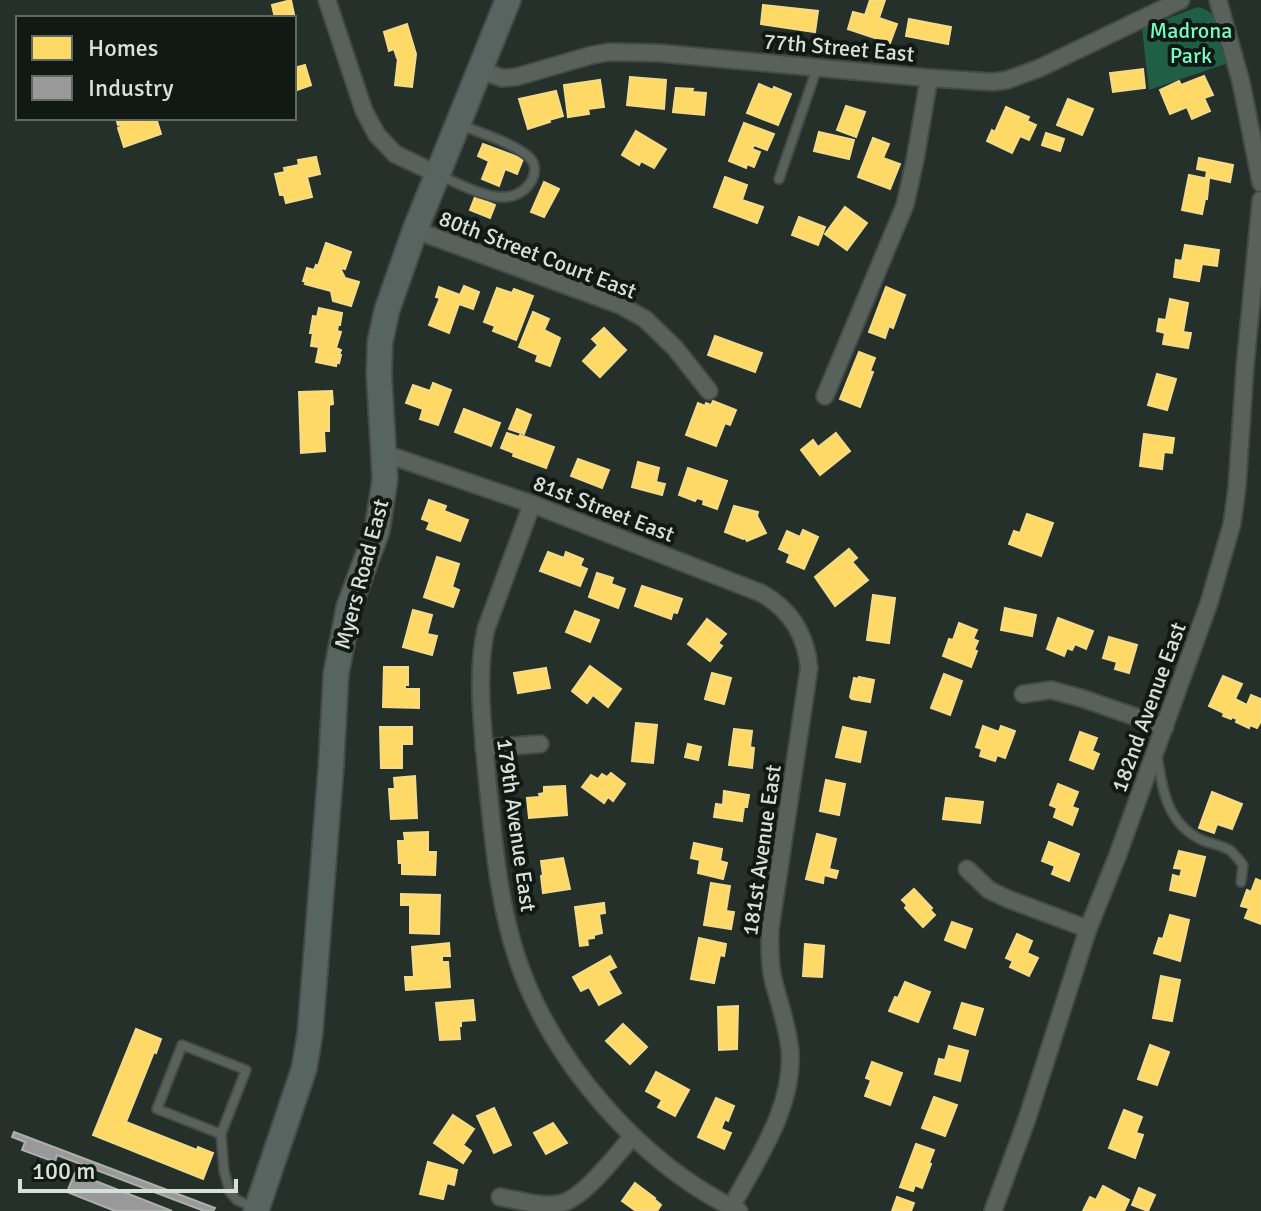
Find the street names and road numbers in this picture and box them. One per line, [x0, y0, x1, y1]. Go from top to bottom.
street label: 77th Street East [762, 27, 916, 68]
street label: 80th Street Court East [435, 204, 640, 305]
street label: 81st Street East [529, 469, 678, 548]
street label: Myers Road East [329, 496, 395, 652]
street label: 182nd Avenue East [1105, 618, 1192, 796]
street label: 179th Avenue East [491, 737, 542, 914]
street label: 181st Avenue East [736, 763, 787, 937]

